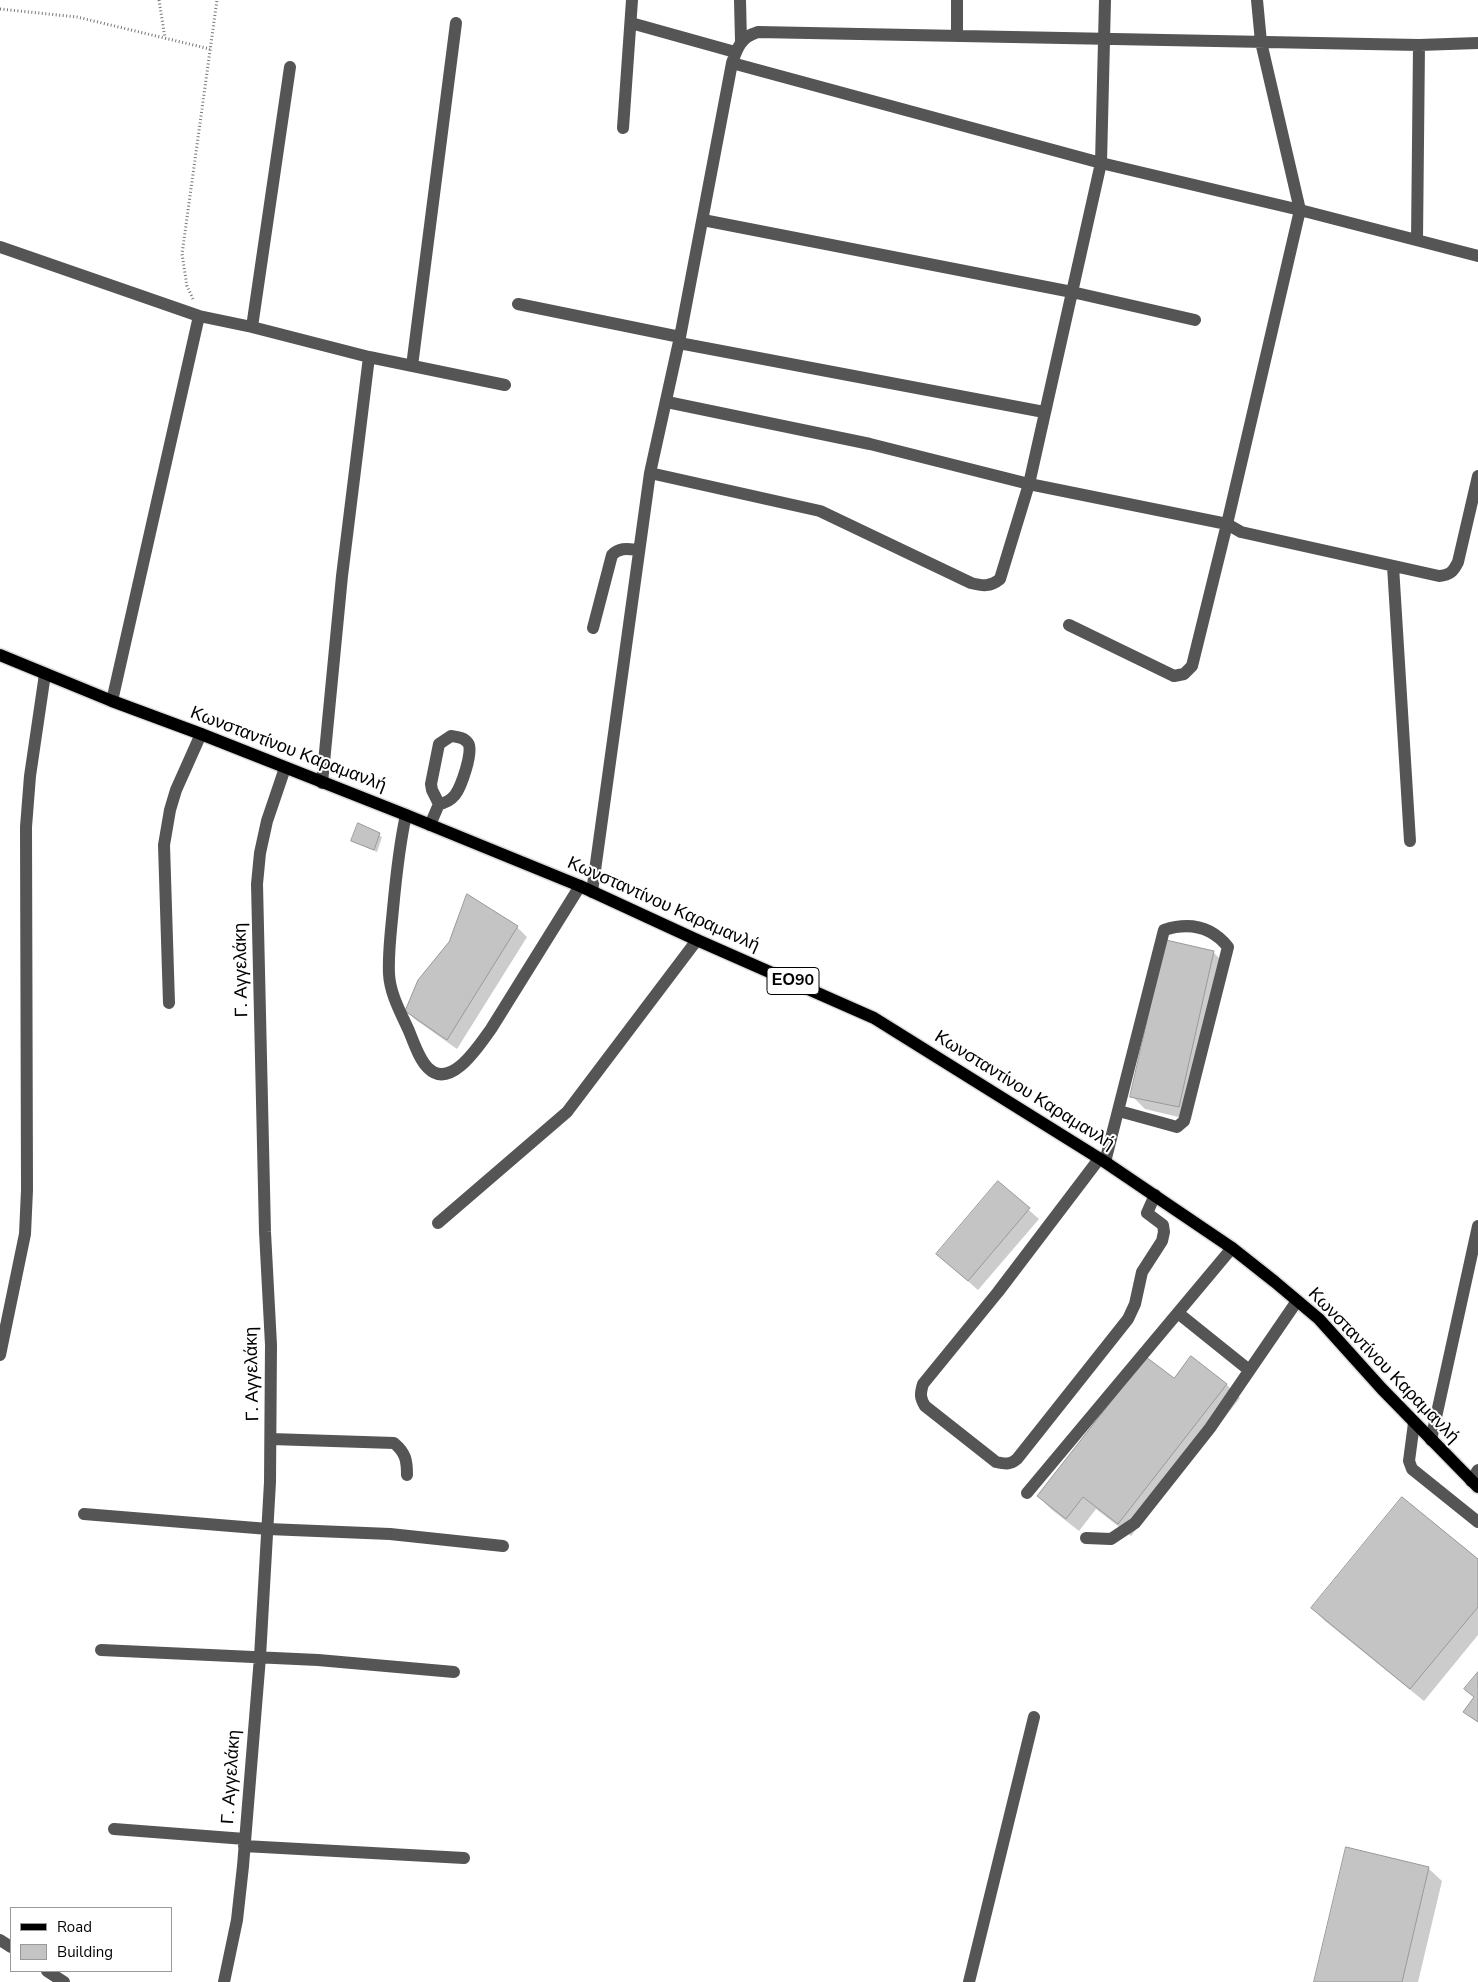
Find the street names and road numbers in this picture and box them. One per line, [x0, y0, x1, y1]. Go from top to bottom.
street label: Κωνσταντίνου Καραμανλή [187, 703, 389, 797]
street label: Κωνσταντίνου Καραμανλή [564, 853, 762, 957]
street label: Γ. Αγγελάκη [230, 923, 254, 1017]
road number: ΕΟ90 [767, 968, 819, 994]
street label: Κωνσταντίνου Καραμανλή [930, 1027, 1118, 1155]
street label: Κωνσταντίνου Καραμανλή [1303, 1284, 1463, 1448]
street label: Γ. Αγγελάκη [241, 1327, 265, 1421]
street label: Γ. Αγγελάκη [218, 1729, 246, 1825]

